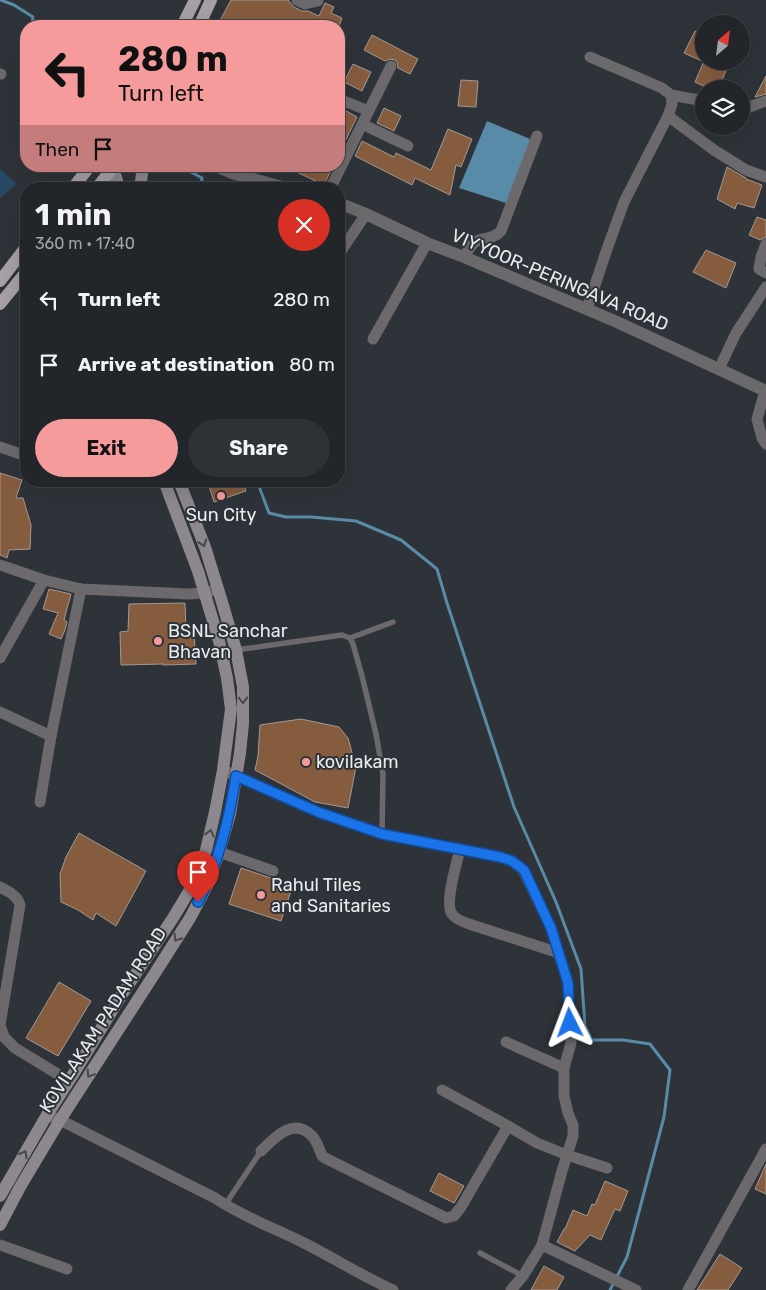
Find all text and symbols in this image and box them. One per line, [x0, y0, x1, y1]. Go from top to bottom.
north arrow [695, 15, 750, 70]
map controls [695, 15, 750, 135]
text: 280 m [118, 38, 228, 80]
icon: left [35, 40, 100, 105]
text: Turn left [118, 80, 204, 107]
button: layers [695, 80, 750, 135]
icon: arrive [89, 135, 117, 163]
text: Then [35, 138, 79, 161]
text: 1 min [35, 197, 112, 233]
button: close [278, 199, 330, 251]
street label: VIYYOOR-PERINGAVA ROAD [448, 224, 672, 336]
text: 360 m · 17:40 [35, 234, 135, 253]
icon: left [35, 286, 63, 314]
text: Turn left [78, 288, 160, 311]
text: 280 m [273, 288, 330, 311]
icon: arrive [35, 351, 63, 379]
text: Arrive at destination [78, 353, 274, 376]
text: 80 m [289, 353, 335, 376]
button: Exit [35, 419, 178, 477]
button: Share [188, 419, 330, 477]
marker: Sun City [215, 490, 227, 502]
place label: Sun City [186, 504, 256, 526]
one-way arrow [197, 538, 207, 547]
place label: BSNL Sanchar Bhavan [168, 620, 288, 663]
marker: BSNL Sanchar Bhavan [152, 635, 164, 647]
one-way arrow [238, 696, 248, 704]
place label: kovilakam [316, 751, 399, 773]
marker: kovilakam [300, 756, 312, 768]
one-way arrow [204, 828, 215, 837]
pin [177, 851, 219, 902]
icon: arrive [184, 858, 212, 886]
place label: Rahul Tiles and Sanitaries [271, 874, 391, 917]
marker: Rahul Tiles and Sanitaries [255, 889, 267, 901]
street label: KOVILAKAM PADAM ROAD [35, 923, 171, 1117]
one-way arrow [174, 932, 184, 941]
position arrow [543, 996, 595, 1048]
one-way arrow [86, 1069, 96, 1078]
one-way arrow [18, 1150, 28, 1159]

